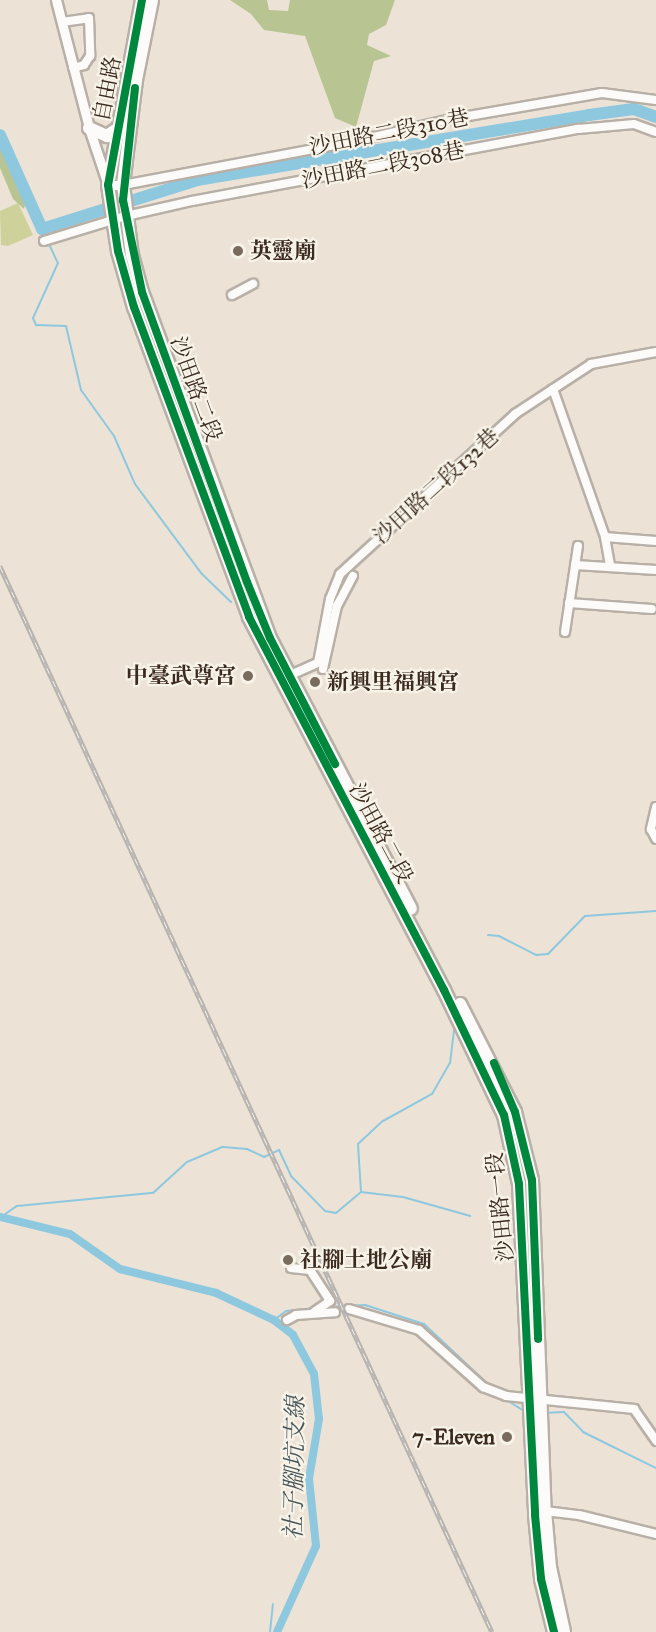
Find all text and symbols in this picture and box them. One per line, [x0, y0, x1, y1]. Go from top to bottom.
street label: 自由路 [88, 54, 126, 124]
street label: 沙田路二段310巷 [307, 104, 471, 160]
street label: 沙田路二段308巷 [299, 136, 467, 194]
place label: 英靈廟 [250, 238, 316, 264]
marker: 英靈廟 [231, 244, 245, 258]
street label: 沙田路二段 [165, 333, 227, 445]
street label: 沙田路二段132巷 [368, 423, 504, 549]
place label: 中臺武尊宮 [126, 663, 236, 689]
marker: 中臺武尊宮 [241, 669, 255, 683]
place label: 新興里福興宮 [327, 669, 459, 695]
marker: 新興里福興宮 [308, 675, 322, 689]
street label: 沙田路二段 [344, 778, 418, 888]
street label: 沙田路一段 [481, 1151, 519, 1263]
place label: 社腳土地公廟 [300, 1247, 432, 1273]
marker: 社腳土地公廟 [281, 1253, 295, 1267]
water label: 社子腳坑支線 [279, 1396, 311, 1540]
place label: 7-Eleven [412, 1424, 495, 1450]
marker: 7-Eleven [500, 1430, 514, 1444]

